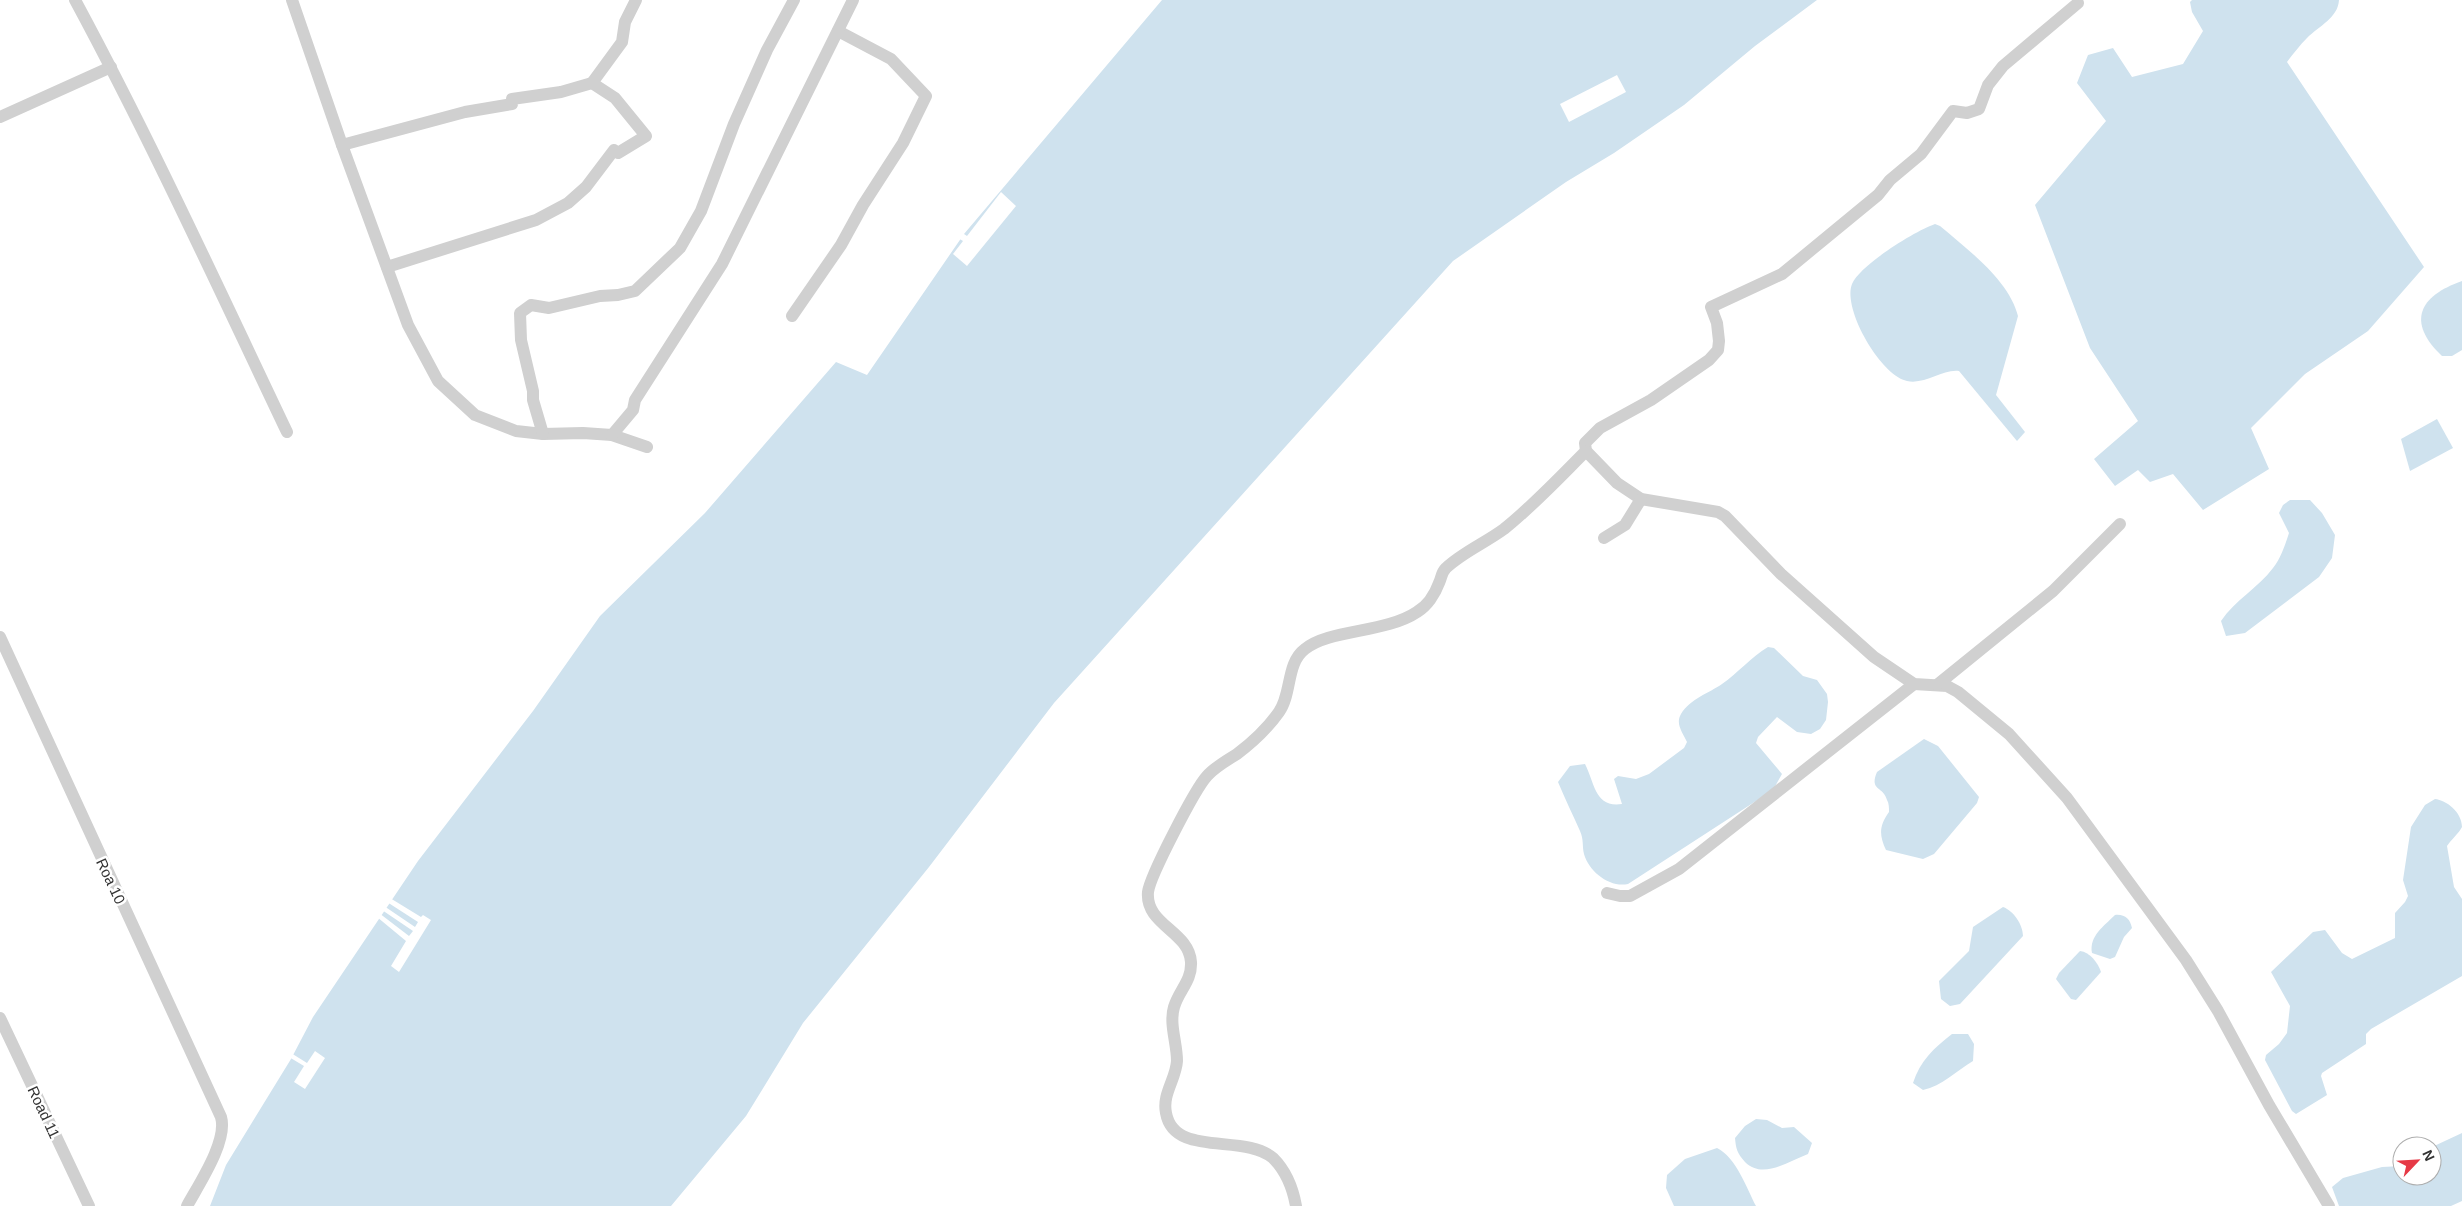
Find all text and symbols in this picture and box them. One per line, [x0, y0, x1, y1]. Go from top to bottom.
street label: Roa 10 [93, 855, 129, 907]
street label: Road 11 [25, 1083, 63, 1141]
north arrow [2392, 1136, 2442, 1186]
text: N [2419, 1148, 2438, 1163]

